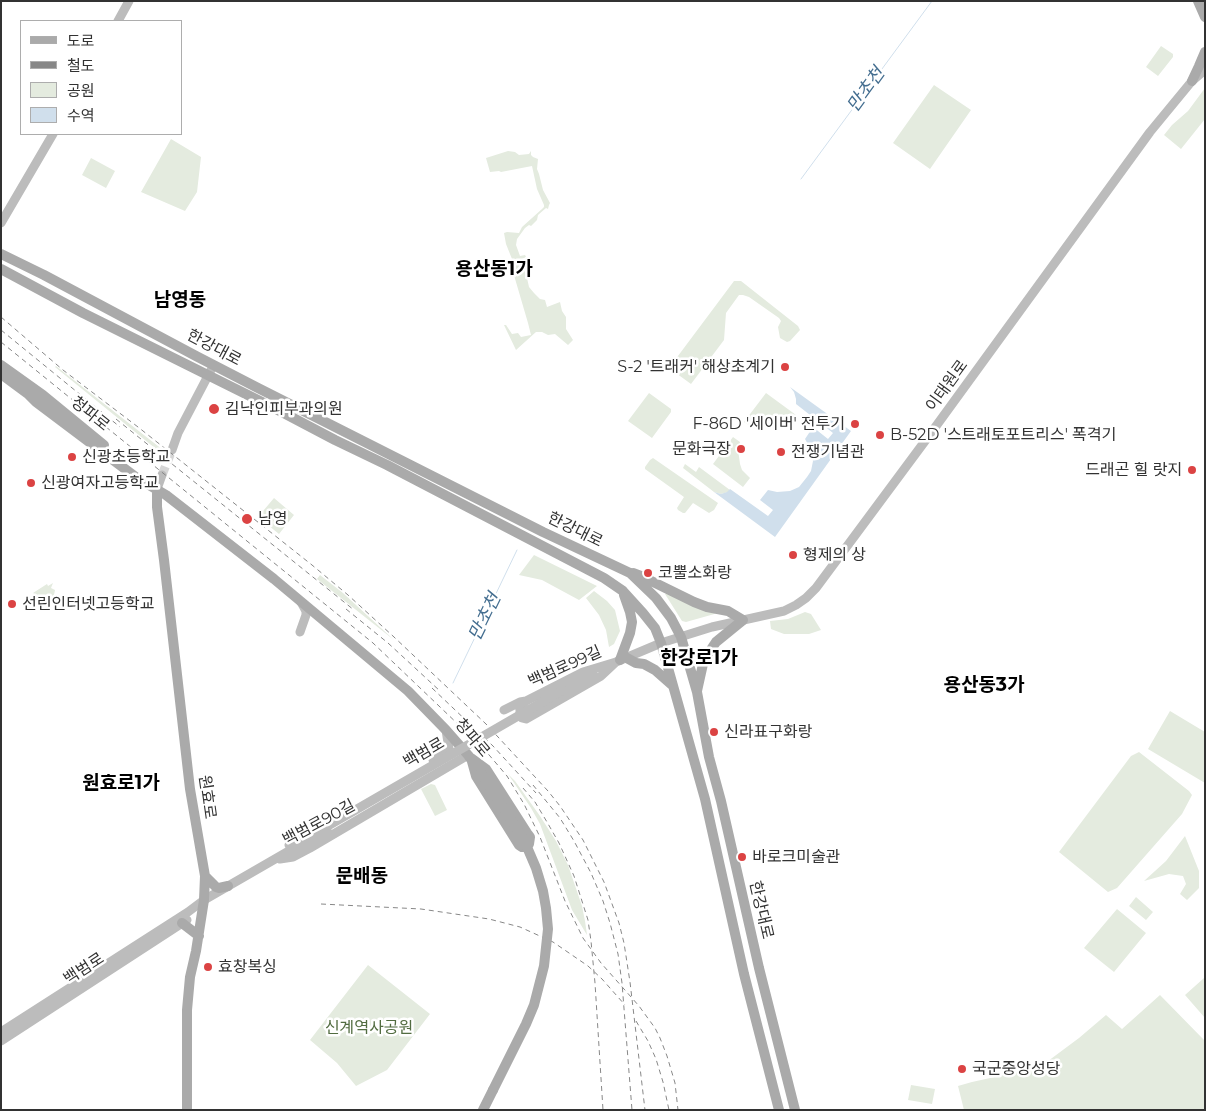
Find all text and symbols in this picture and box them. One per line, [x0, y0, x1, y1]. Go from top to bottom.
legend [20, 20, 182, 135]
text: 도로 [67, 31, 95, 50]
text: 철도 [67, 56, 95, 75]
water label: 만초천 [843, 64, 889, 116]
text: 공원 [67, 81, 95, 100]
text: 수역 [67, 106, 95, 125]
district label: 용산동1가 [455, 258, 533, 280]
district label: 남영동 [154, 289, 206, 311]
street label: 한강대로 [183, 326, 245, 370]
place label: S-2 '트래커' 해상초계기 [617, 357, 775, 377]
street label: 이태원로 [922, 357, 972, 415]
marker: S-2 '트래커' 해상초계기 [779, 361, 791, 373]
street label: 청파로 [67, 393, 113, 435]
place label: 김낙인피부과의원 [225, 399, 343, 419]
marker: 김낙인피부과의원 [207, 402, 221, 416]
place label: F-86D '세이버' 전투기 [692, 414, 845, 434]
marker: F-86D '세이버' 전투기 [849, 418, 861, 430]
place label: B-52D '스트래토포트리스' 폭격기 [890, 425, 1116, 445]
marker: B-52D '스트래토포트리스' 폭격기 [874, 429, 886, 441]
place label: 문화극장 [672, 439, 731, 459]
place label: 전쟁기념관 [791, 442, 865, 462]
marker: 문화극장 [735, 443, 747, 455]
marker: 전쟁기념관 [775, 446, 787, 458]
place label: 신광초등학교 [82, 447, 170, 467]
marker: 신광초등학교 [66, 451, 78, 463]
place label: 드래곤 힐 랏지 [1085, 460, 1182, 480]
marker: 드래곤 힐 랏지 [1186, 464, 1198, 476]
place label: 신광여자고등학교 [41, 473, 159, 493]
marker: 신광여자고등학교 [25, 477, 37, 489]
street label: 한강대로 [544, 508, 606, 552]
place label: 남영 [258, 509, 287, 529]
marker: 남영 [240, 512, 254, 526]
place label: 형제의 상 [803, 545, 866, 565]
marker: 형제의 상 [787, 549, 799, 561]
place label: 코뿔소화랑 [658, 563, 732, 583]
marker: 코뿔소화랑 [642, 567, 654, 579]
water label: 만초천 [464, 590, 506, 644]
place label: 선린인터넷고등학교 [22, 594, 154, 614]
marker: 선린인터넷고등학교 [6, 598, 18, 610]
street label: 백범로99길 [525, 642, 605, 692]
district label: 한강로1가 [660, 647, 738, 669]
district label: 용산동3가 [943, 674, 1025, 696]
street label: 청파로 [450, 715, 494, 761]
place label: 신라표구화랑 [724, 722, 812, 742]
marker: 신라표구화랑 [708, 726, 720, 738]
street label: 백범로 [400, 734, 448, 772]
district label: 원효로1가 [82, 772, 160, 794]
street label: 원효로 [194, 774, 220, 820]
street label: 백범로90길 [280, 796, 358, 850]
place label: 바로크미술관 [752, 847, 840, 867]
marker: 바로크미술관 [736, 851, 748, 863]
district label: 문배동 [336, 865, 388, 887]
street label: 한강대로 [745, 879, 777, 941]
street label: 백범로 [60, 949, 108, 989]
place label: 효창복싱 [218, 957, 277, 977]
marker: 효창복싱 [202, 961, 214, 973]
park label: 신계역사공원 [325, 1018, 413, 1038]
place label: 국군중앙성당 [972, 1059, 1060, 1079]
marker: 국군중앙성당 [956, 1063, 968, 1075]

